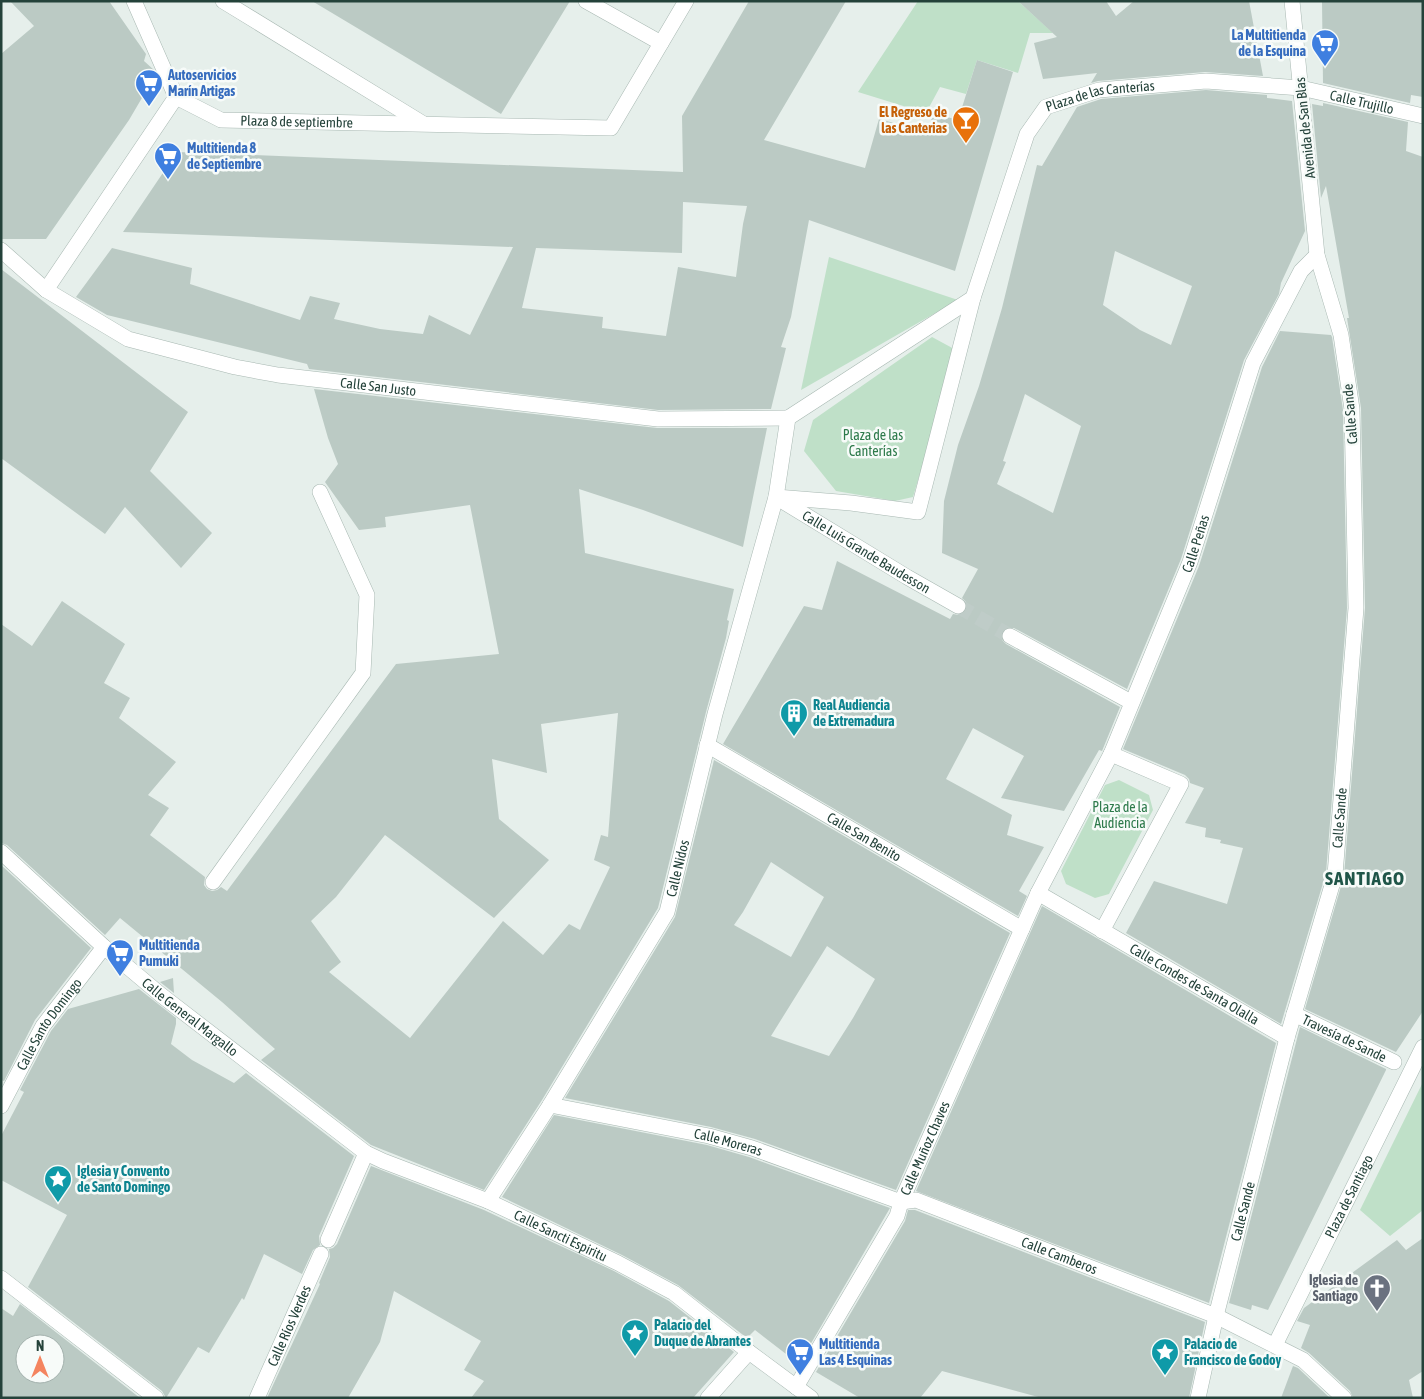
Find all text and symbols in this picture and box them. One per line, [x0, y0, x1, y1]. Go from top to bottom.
place label: La Multitienda de la Esquina [1232, 27, 1306, 59]
supermarket icon: La Multitienda de la Esquina [1310, 28, 1340, 67]
place label: Autoservicios Marín Artigas [167, 67, 236, 99]
supermarket icon: Autoservicios Marín Artigas [134, 68, 164, 107]
street label: Plaza de las Canterías [1044, 77, 1155, 115]
street label: Avenida de San Blas [1292, 77, 1318, 179]
street label: Calle Trujillo [1328, 87, 1395, 117]
place label: El Regreso de las Canterias [879, 104, 947, 136]
bar icon: El Regreso de las Canterias [951, 105, 981, 144]
street label: Plaza 8 de septiembre [240, 112, 353, 131]
place label: Multitienda 8 de Septiembre [187, 140, 262, 172]
supermarket icon: Multitienda 8 de Septiembre [153, 141, 183, 180]
street label: Calle San Justo [339, 374, 417, 399]
street label: Calle Sande [1339, 383, 1361, 445]
park label: Plaza de las Canterías [843, 427, 903, 459]
street label: Calle Luis Grande Baudesson [799, 507, 933, 596]
street label: Calle Peñas [1179, 513, 1212, 575]
place label: Real Audiencia de Extremadura [813, 697, 895, 729]
building icon: Real Audiencia de Extremadura [779, 698, 809, 737]
street label: Calle Sande [1329, 787, 1350, 849]
park label: Plaza de la Audiencia [1092, 799, 1148, 831]
street label: Calle San Benito [824, 809, 904, 865]
street label: Calle Nidos [663, 838, 692, 898]
district label: SANTIAGO [1325, 867, 1405, 889]
place label: Multitienda Pumuki [139, 937, 200, 969]
supermarket icon: Multitienda Pumuki [105, 938, 135, 977]
street label: Calle Condes de Santa Olalla [1127, 940, 1262, 1028]
street label: Calle Santo Domingo [13, 975, 85, 1073]
street label: Calle General Margallo [139, 975, 241, 1059]
street label: Travesía de Sande [1300, 1011, 1389, 1065]
street label: Calle Muñoz Chaves [897, 1099, 953, 1198]
street label: Calle Moreras [693, 1125, 765, 1159]
street label: Plaza de Santiago [1321, 1152, 1376, 1241]
place label: Iglesia y Convento de Santo Domingo [77, 1163, 171, 1195]
place icon: Iglesia y Convento de Santo Domingo [43, 1164, 73, 1203]
street label: Calle Sande [1227, 1180, 1258, 1243]
street label: Calle Sancti Espiritu [512, 1207, 610, 1265]
street label: Calle Camberos [1019, 1234, 1100, 1277]
place label: Iglesia de Santiago [1309, 1272, 1358, 1304]
church icon: Iglesia de Santiago [1362, 1273, 1392, 1312]
street label: Calle Ríos Verdes [264, 1283, 314, 1369]
place label: Palacio del Duque de Abrantes [654, 1317, 751, 1349]
place icon: Palacio del Duque de Abrantes [620, 1318, 650, 1357]
north arrow [15, 1334, 65, 1384]
place label: Multitienda Las 4 Esquinas [819, 1336, 892, 1368]
place label: Palacio de Francisco de Godoy [1184, 1336, 1282, 1368]
supermarket icon: Multitienda Las 4 Esquinas [785, 1337, 815, 1376]
place icon: Palacio de Francisco de Godoy [1150, 1337, 1180, 1376]
text: N [36, 1338, 44, 1354]

